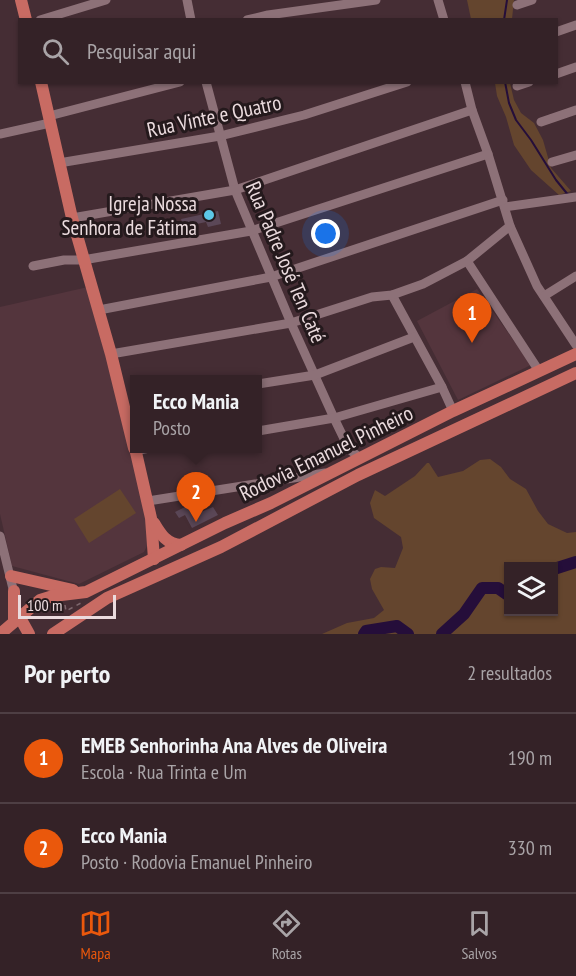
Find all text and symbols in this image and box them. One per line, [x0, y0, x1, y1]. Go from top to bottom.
search box [18, 18, 558, 84]
icon: search [39, 35, 72, 68]
text: Pesquisar aqui [87, 37, 196, 65]
street label: Rua Vinte e Quatro [144, 89, 284, 143]
street label: Rua Padre José Ten Caté [240, 177, 332, 347]
place label: Igreja Nossa Senhora de Fátima [62, 190, 197, 241]
marker: Igreja Nossa Senhora de Fátima [202, 208, 216, 222]
your location [311, 219, 340, 248]
pin: 1 [452, 294, 492, 343]
popup [130, 375, 262, 453]
text: Ecco Mania [153, 387, 239, 415]
street label: Rodovia Emanuel Pinheiro [235, 399, 417, 507]
text: Posto [153, 415, 191, 441]
pin: 2 [176, 472, 216, 522]
map controls [504, 562, 558, 616]
button: layers [504, 562, 558, 616]
scale bar [18, 592, 116, 620]
text: 100 m [27, 595, 62, 615]
text: Por perto [24, 657, 110, 690]
text: 2 resultados [467, 660, 552, 686]
text: EMEB Senhorinha Ana Alves de Oliveira [81, 731, 387, 759]
text: 1 [39, 745, 48, 771]
text: 190 m [508, 745, 552, 771]
text: Escola · Rua Trinta e Um [81, 759, 247, 785]
text: Ecco Mania [81, 821, 167, 849]
text: 2 [39, 835, 48, 861]
text: 330 m [508, 835, 552, 861]
text: Posto · Rodovia Emanuel Pinheiro [81, 849, 312, 875]
tab: Mapa [79, 907, 112, 963]
tab: Rotas [270, 907, 303, 963]
tab: Salvos [461, 907, 497, 963]

